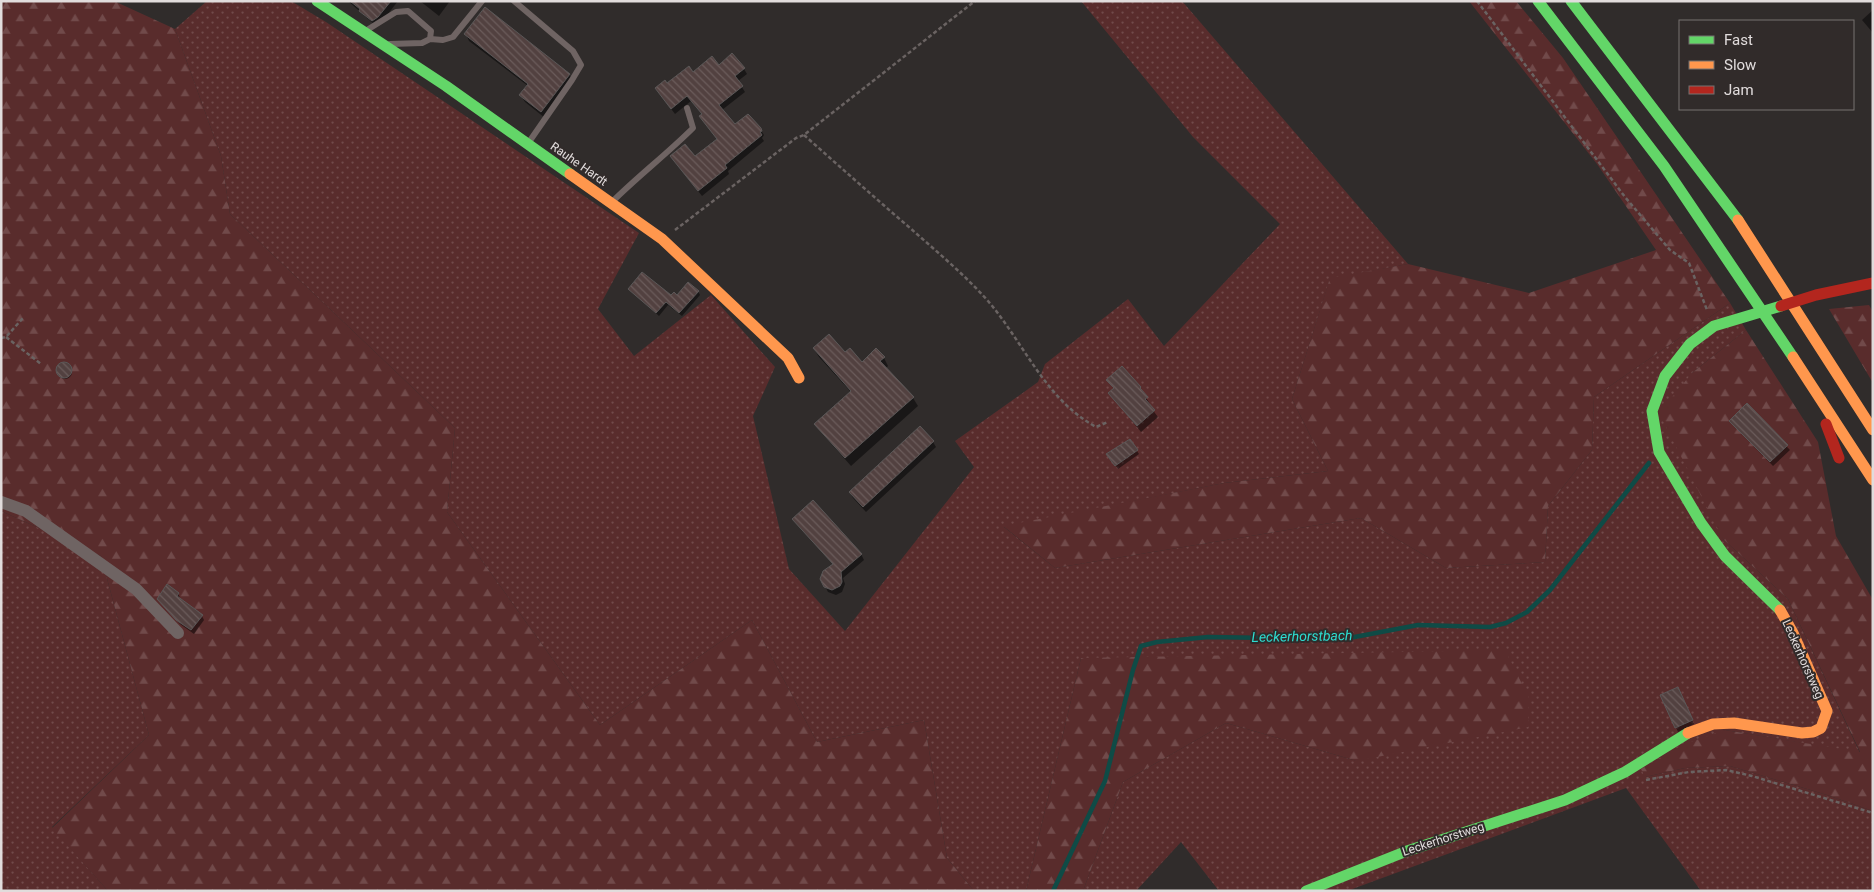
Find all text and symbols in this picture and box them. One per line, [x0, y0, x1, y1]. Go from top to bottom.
legend [1679, 20, 1854, 110]
text: Fast [1724, 31, 1753, 49]
text: Slow [1724, 56, 1756, 74]
text: Jam [1724, 81, 1754, 99]
street label: Rauhe Hardt [548, 139, 610, 189]
street label: Leckerhorstweg [1779, 617, 1827, 701]
water label: Leckerhorstbach [1251, 627, 1353, 645]
street label: Leckerhorstweg [1400, 819, 1486, 859]

